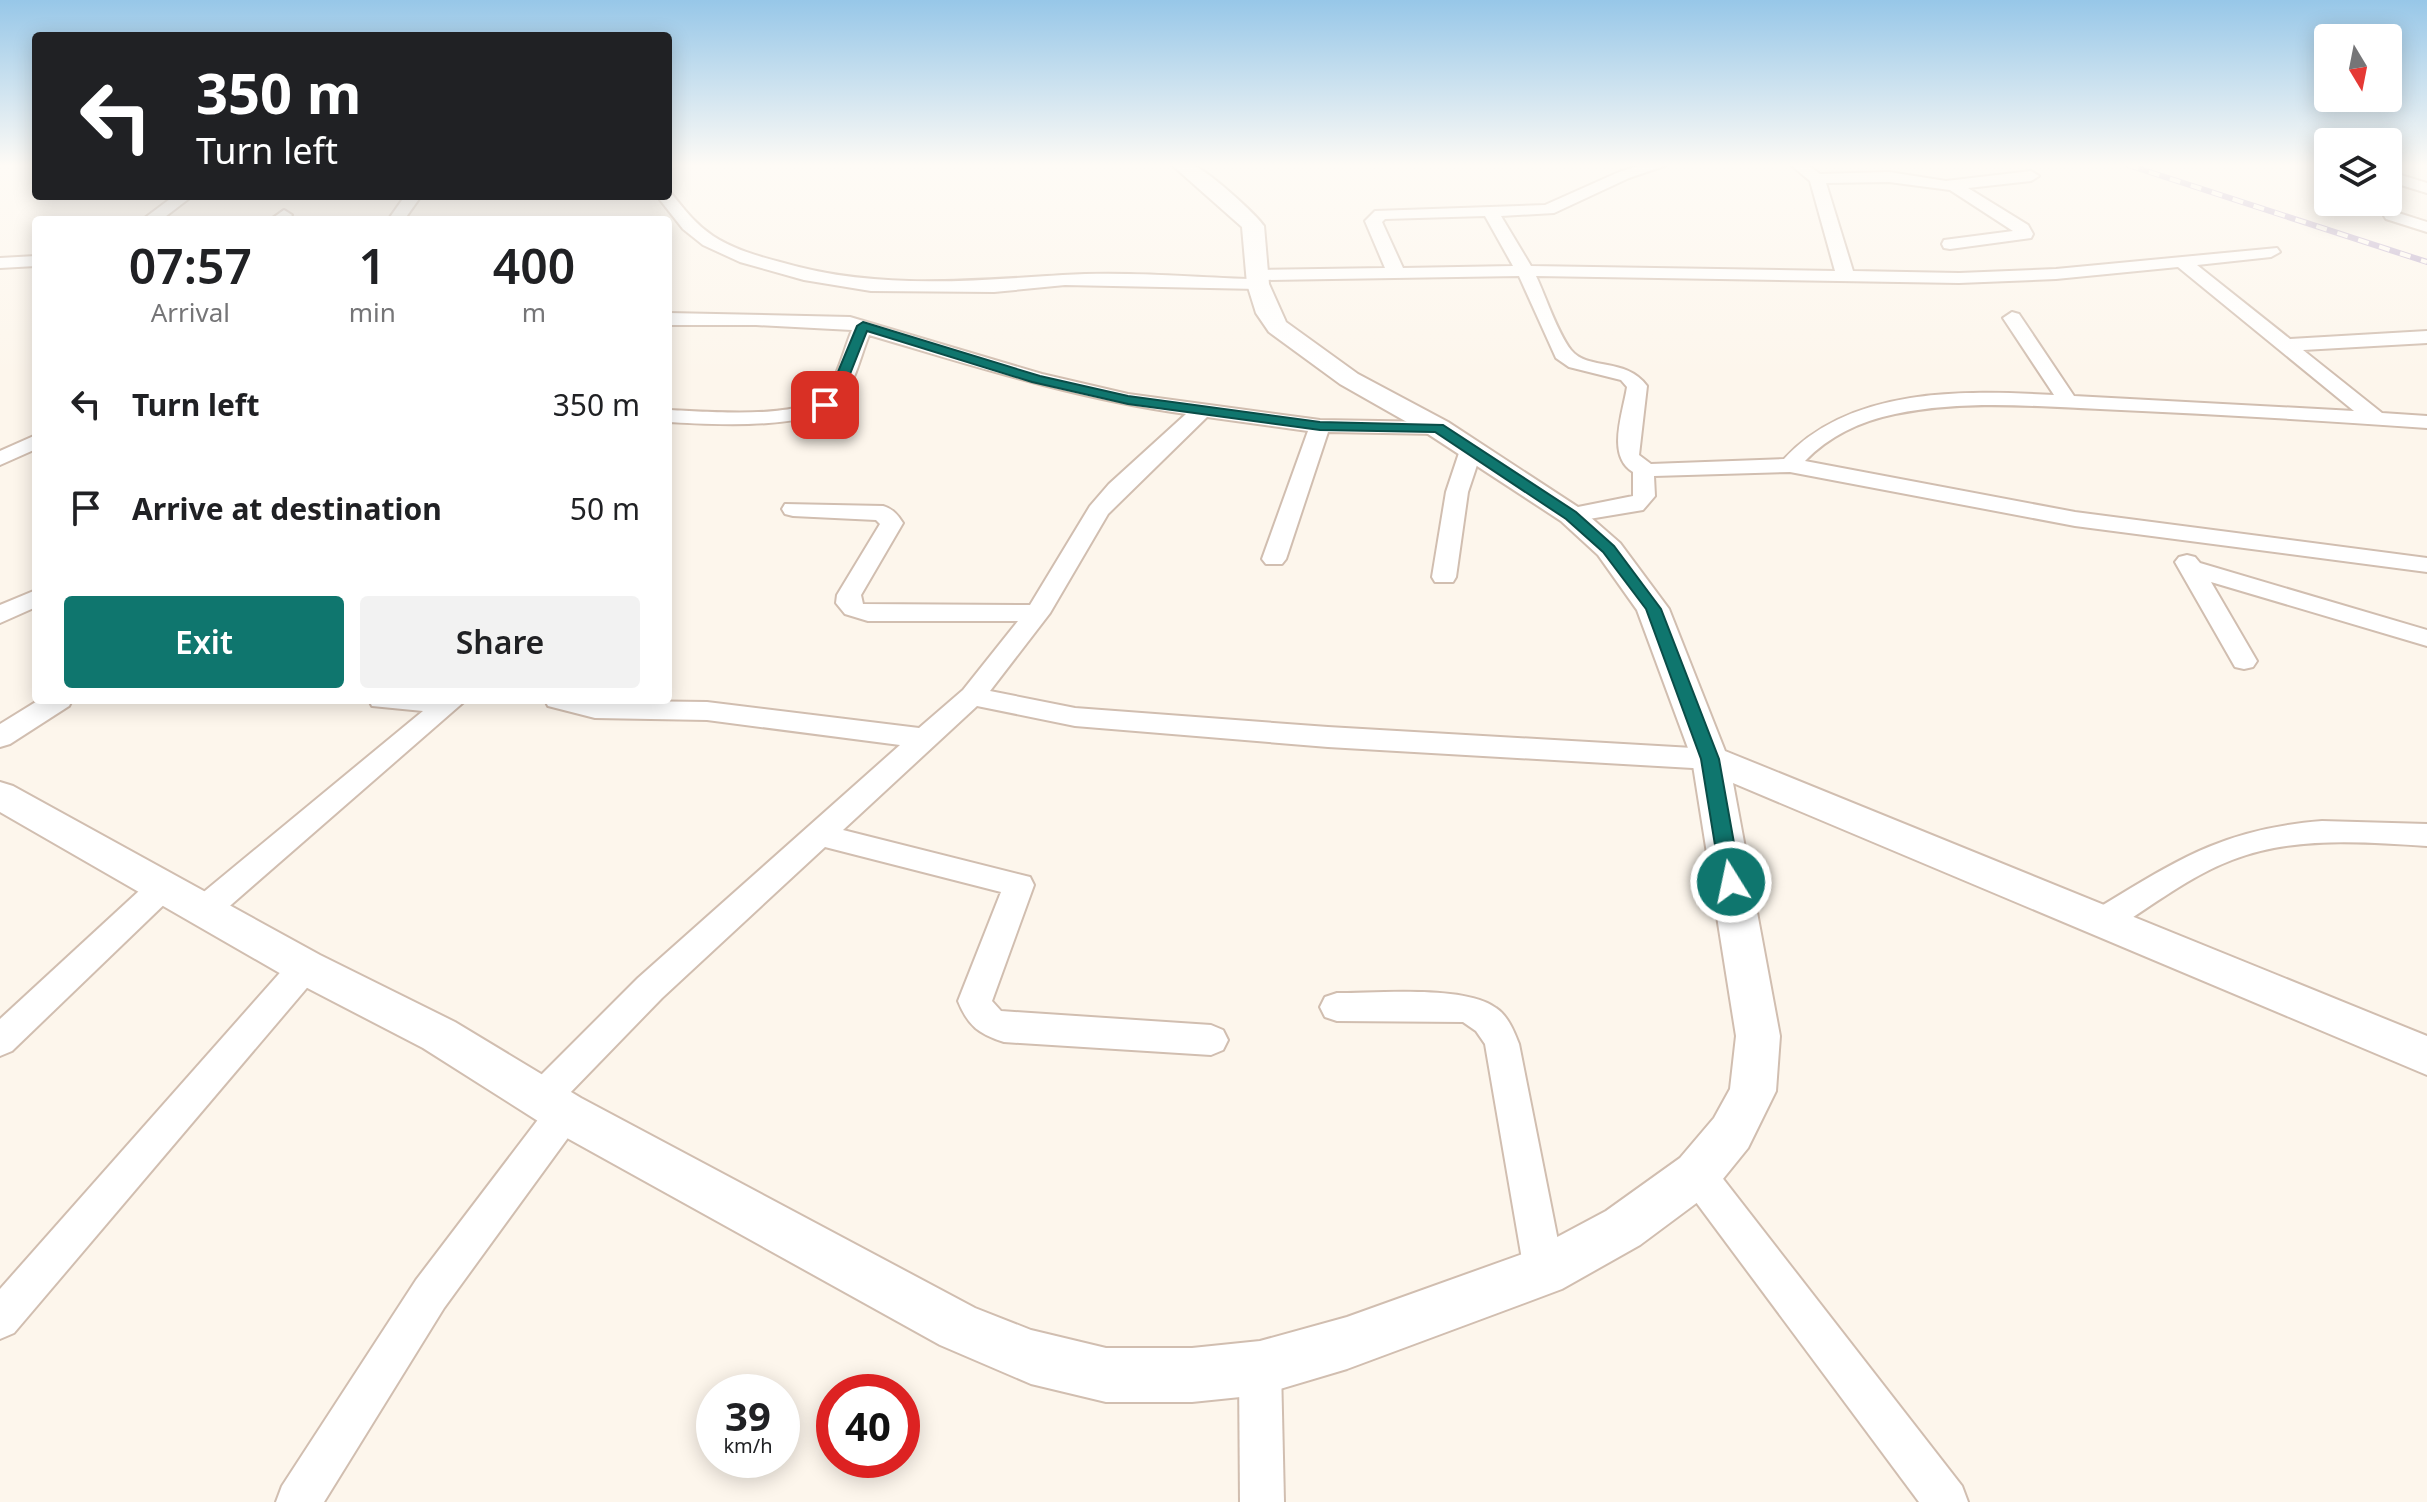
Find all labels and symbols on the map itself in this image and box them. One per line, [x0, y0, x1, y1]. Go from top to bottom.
north arrow [2314, 24, 2402, 112]
pin [791, 371, 859, 439]
position arrow [1689, 840, 1773, 924]
speed limit sign: 40 [816, 1374, 920, 1478]

